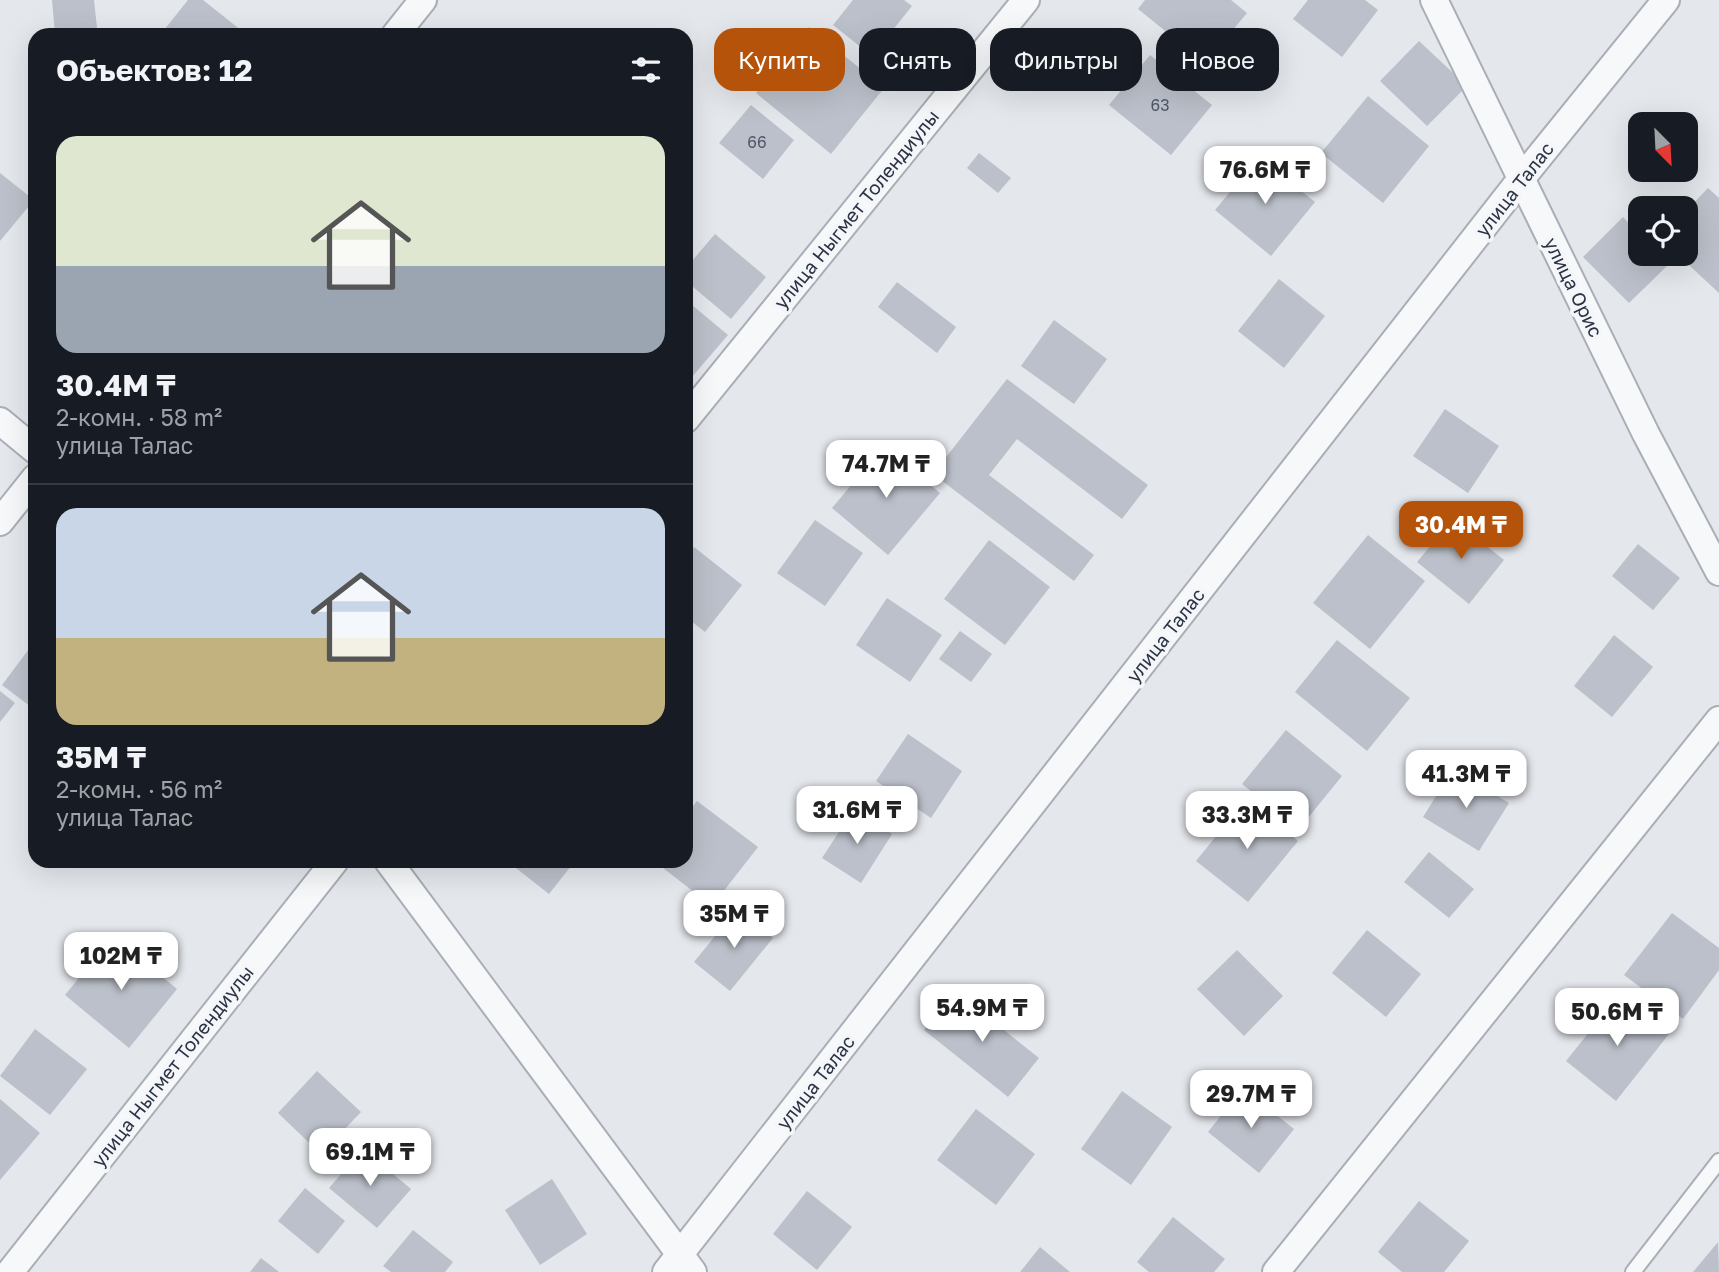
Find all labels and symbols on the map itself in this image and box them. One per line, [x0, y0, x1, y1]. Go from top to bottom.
house number: 63 [1150, 95, 1170, 115]
street label: улица Ныгмет Толендиулы [769, 105, 943, 313]
north arrow [1628, 112, 1698, 182]
house number: 66 [747, 132, 767, 152]
street label: улица Талас [1470, 137, 1558, 241]
pin: 76.6M ₸ [1200, 146, 1330, 206]
street label: улица Орис [1540, 233, 1608, 341]
pin: 74.7M ₸ [821, 440, 951, 500]
pin: 30.4M ₸ [1396, 502, 1526, 561]
street label: улица Талас [1121, 583, 1209, 687]
pin: 41.3M ₸ [1401, 750, 1531, 810]
pin: 31.6M ₸ [792, 786, 922, 846]
pin: 33.3M ₸ [1182, 792, 1312, 851]
pin: 35M ₸ [685, 890, 783, 950]
pin: 102M ₸ [64, 932, 178, 992]
street label: улица Ныгмет Толендиулы [86, 961, 258, 1171]
pin: 54.9M ₸ [917, 984, 1047, 1044]
pin: 50.6M ₸ [1552, 988, 1682, 1048]
street label: улица Талас [771, 1030, 859, 1134]
pin: 29.7M ₸ [1186, 1070, 1316, 1130]
pin: 69.1M ₸ [305, 1128, 435, 1188]

